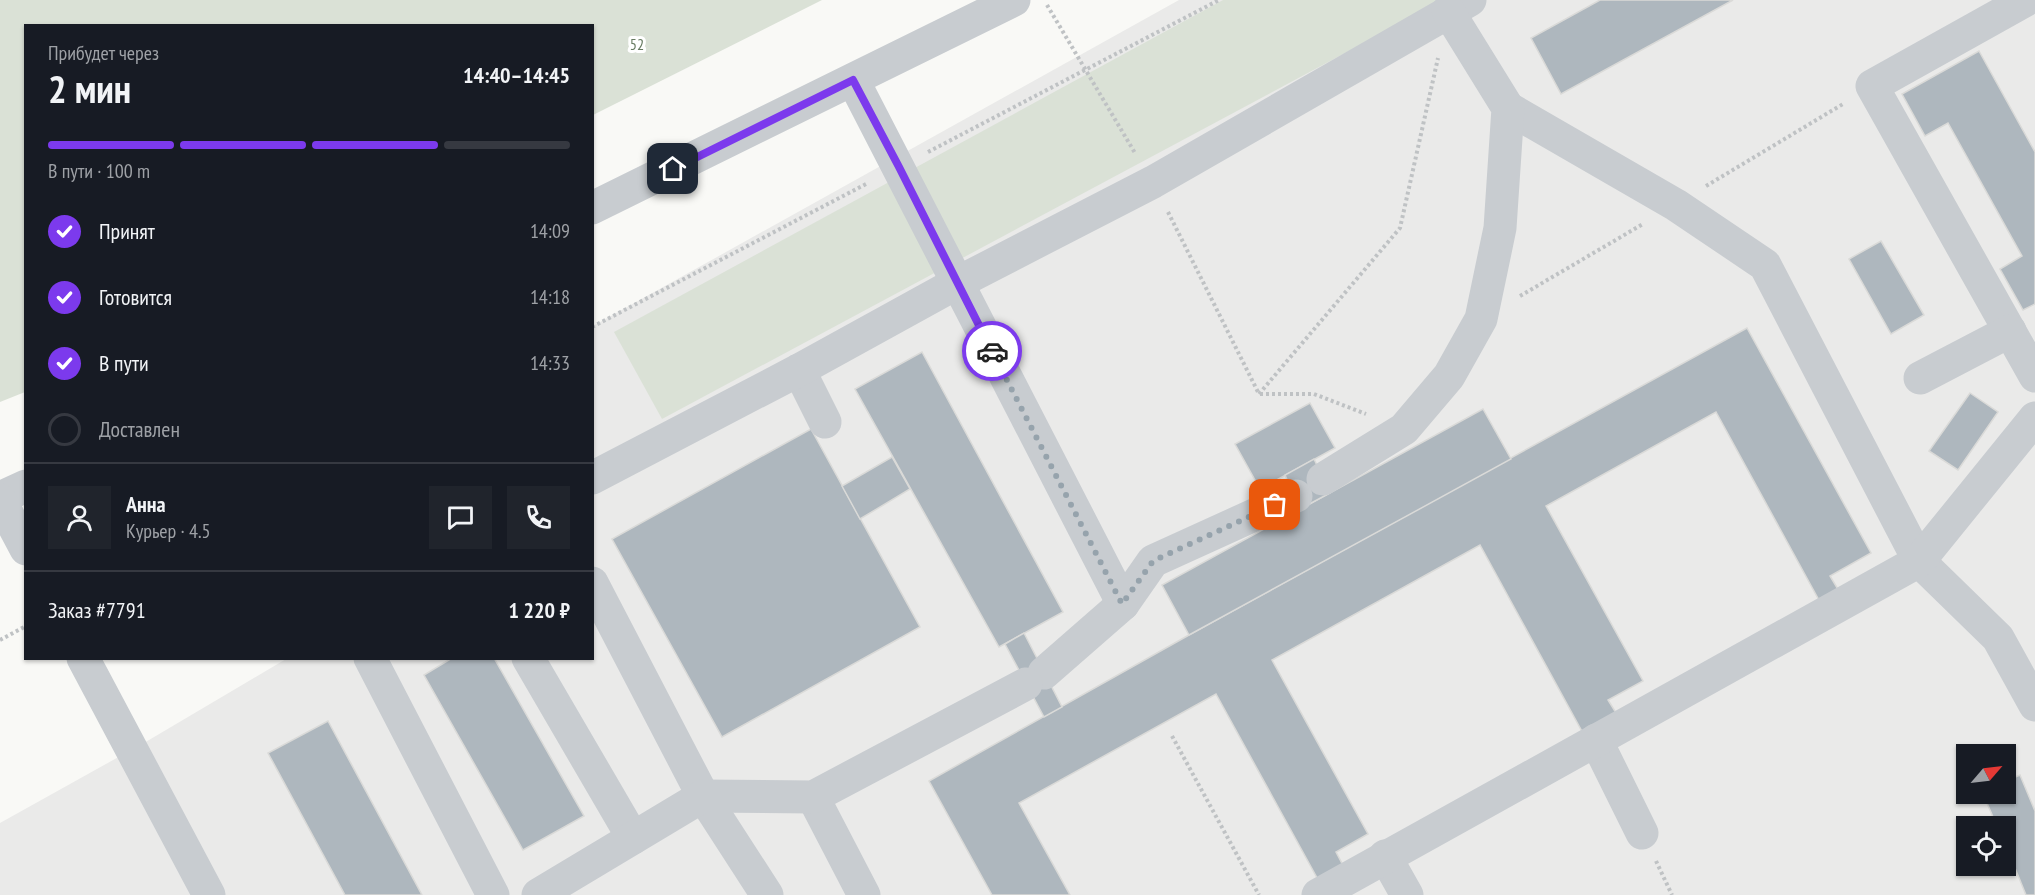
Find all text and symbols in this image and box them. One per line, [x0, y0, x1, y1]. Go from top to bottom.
park label: 52 [630, 34, 644, 54]
text: Прибудет через [48, 40, 159, 66]
text: 14:40–14:45 [463, 61, 570, 89]
text: 2 мин [48, 63, 131, 114]
pin [647, 143, 698, 194]
icon: home [656, 152, 689, 185]
text: В пути · 100 m [48, 158, 150, 184]
icon: check [48, 215, 81, 248]
text: Принят [99, 217, 155, 245]
text: 14:09 [530, 218, 570, 244]
icon: check [48, 281, 81, 314]
text: Готовится [99, 283, 172, 311]
text: 14:18 [530, 284, 570, 310]
courier [962, 321, 1022, 381]
icon: car [976, 335, 1009, 368]
icon: check [48, 347, 81, 380]
text: В пути [99, 349, 149, 377]
text: 14:33 [530, 350, 570, 376]
text: Доставлен [99, 415, 180, 443]
pin [1249, 479, 1300, 530]
button: person [48, 486, 111, 549]
button: chat [429, 486, 492, 549]
button: phone [507, 486, 570, 549]
icon: bag [1258, 488, 1291, 521]
text: Анна [126, 490, 166, 518]
text: Курьер · 4.5 [126, 518, 211, 544]
text: Заказ #7791 [48, 596, 146, 624]
text: 1 220 ₽ [508, 596, 570, 624]
north arrow [1956, 744, 2016, 804]
map controls [1956, 744, 2016, 876]
button: locate [1956, 816, 2016, 876]

